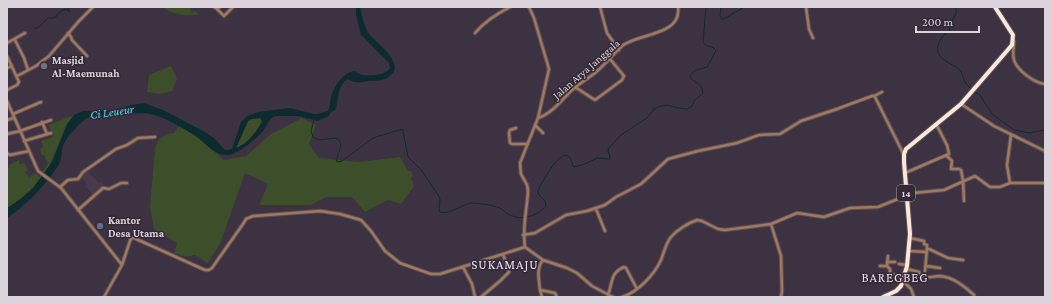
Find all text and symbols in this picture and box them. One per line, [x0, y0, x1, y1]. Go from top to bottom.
scale bar [916, 8, 979, 34]
text: 200 m [922, 15, 954, 29]
street label: Jalan Arya Janggala [549, 37, 622, 103]
place label: Masjid Al-Maemunah [51, 54, 120, 79]
marker: Masjid Al-Maemunah [39, 61, 49, 71]
water label: Ci Leueur [89, 102, 135, 122]
road number: 14 [897, 185, 915, 201]
place label: Kantor Desa Utama [108, 214, 165, 239]
marker: Kantor Desa Utama [95, 221, 105, 231]
district label: SUKAMAJU [471, 257, 539, 272]
district label: BAREGBEG [861, 270, 929, 285]

